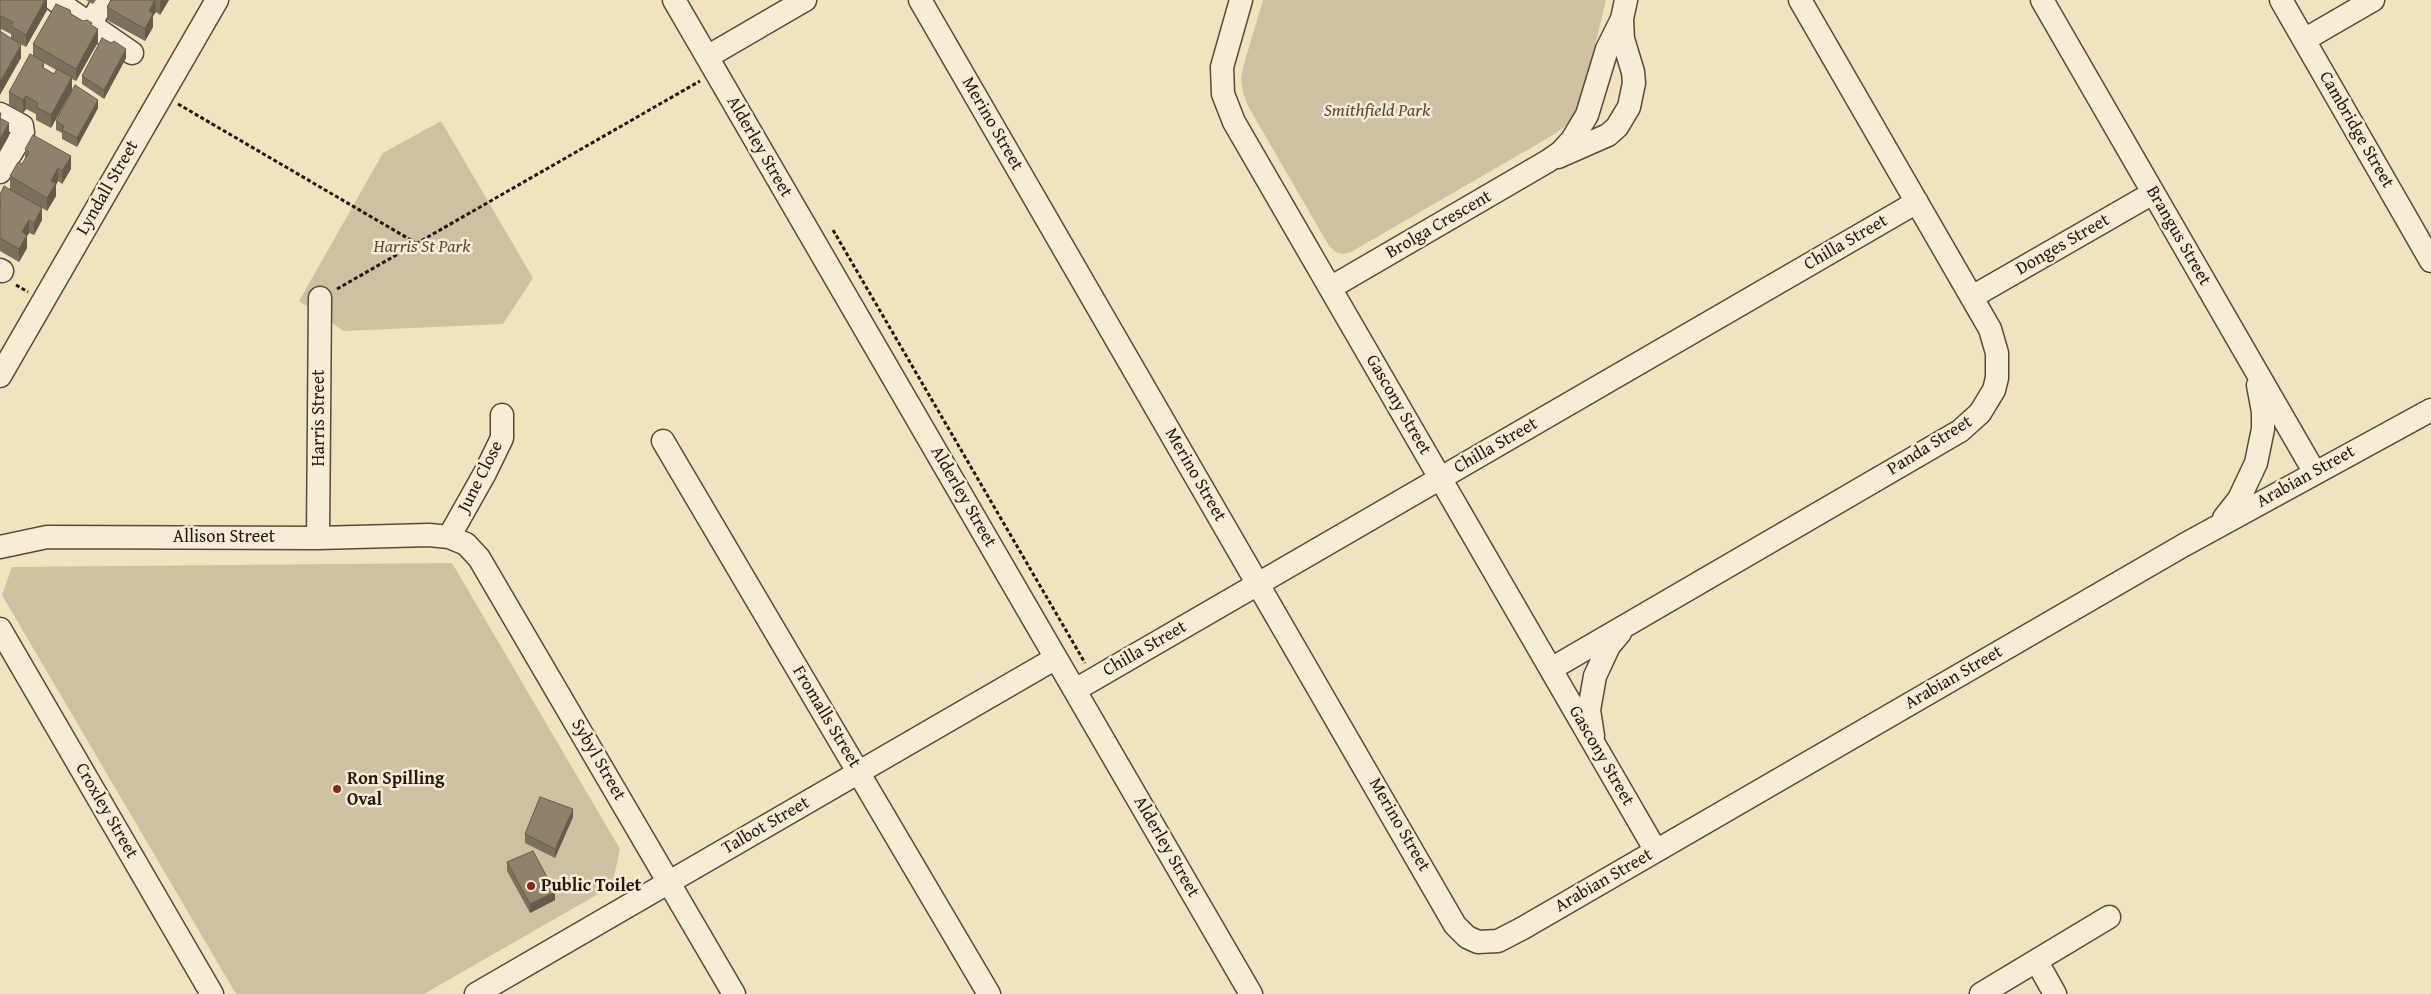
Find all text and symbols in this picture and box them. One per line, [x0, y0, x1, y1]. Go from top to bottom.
street label: Cambridge Street [2314, 68, 2398, 192]
street label: Merino Street [957, 73, 1027, 175]
street label: Alderley Street [721, 92, 797, 202]
park label: Smithfield Park [1324, 100, 1430, 122]
street label: Lyndall Street [72, 137, 144, 239]
street label: Brangus Street [2141, 182, 2215, 290]
street label: Brolga Crescent [1382, 186, 1496, 264]
street label: Chilla Street [1800, 210, 1892, 276]
street label: Donges Street [2012, 210, 2114, 280]
park label: Harris St Park [374, 236, 470, 258]
street label: Gascony Street [1361, 351, 1435, 459]
street label: Harris Street [308, 370, 330, 466]
street label: Panda Street [1884, 411, 1976, 481]
street label: Chilla Street [1450, 413, 1542, 479]
street label: Merino Street [1160, 424, 1230, 526]
street label: June Close [454, 438, 508, 516]
street label: Arabian Street [2253, 441, 2359, 513]
street label: Alderley Street [925, 442, 1001, 552]
street label: Allison Street [173, 526, 275, 548]
street label: Chilla Street [1099, 616, 1191, 682]
street label: Arabian Street [1901, 641, 2007, 715]
street label: Fromalls Street [787, 662, 865, 772]
street label: Gascony Street [1564, 702, 1638, 810]
street label: Sybyl Street [566, 715, 630, 805]
street label: Croxley Street [70, 759, 142, 863]
place label: Ron Spilling Oval [347, 768, 444, 811]
street label: Merino Street [1364, 774, 1434, 876]
marker: Ron Spilling Oval [331, 783, 343, 795]
street label: Talbot Street [718, 792, 814, 860]
street label: Alderley Street [1128, 792, 1204, 902]
street label: Arabian Street [1551, 844, 1657, 918]
place label: Public Toilet [541, 875, 641, 897]
marker: Public Toilet [525, 880, 537, 892]

